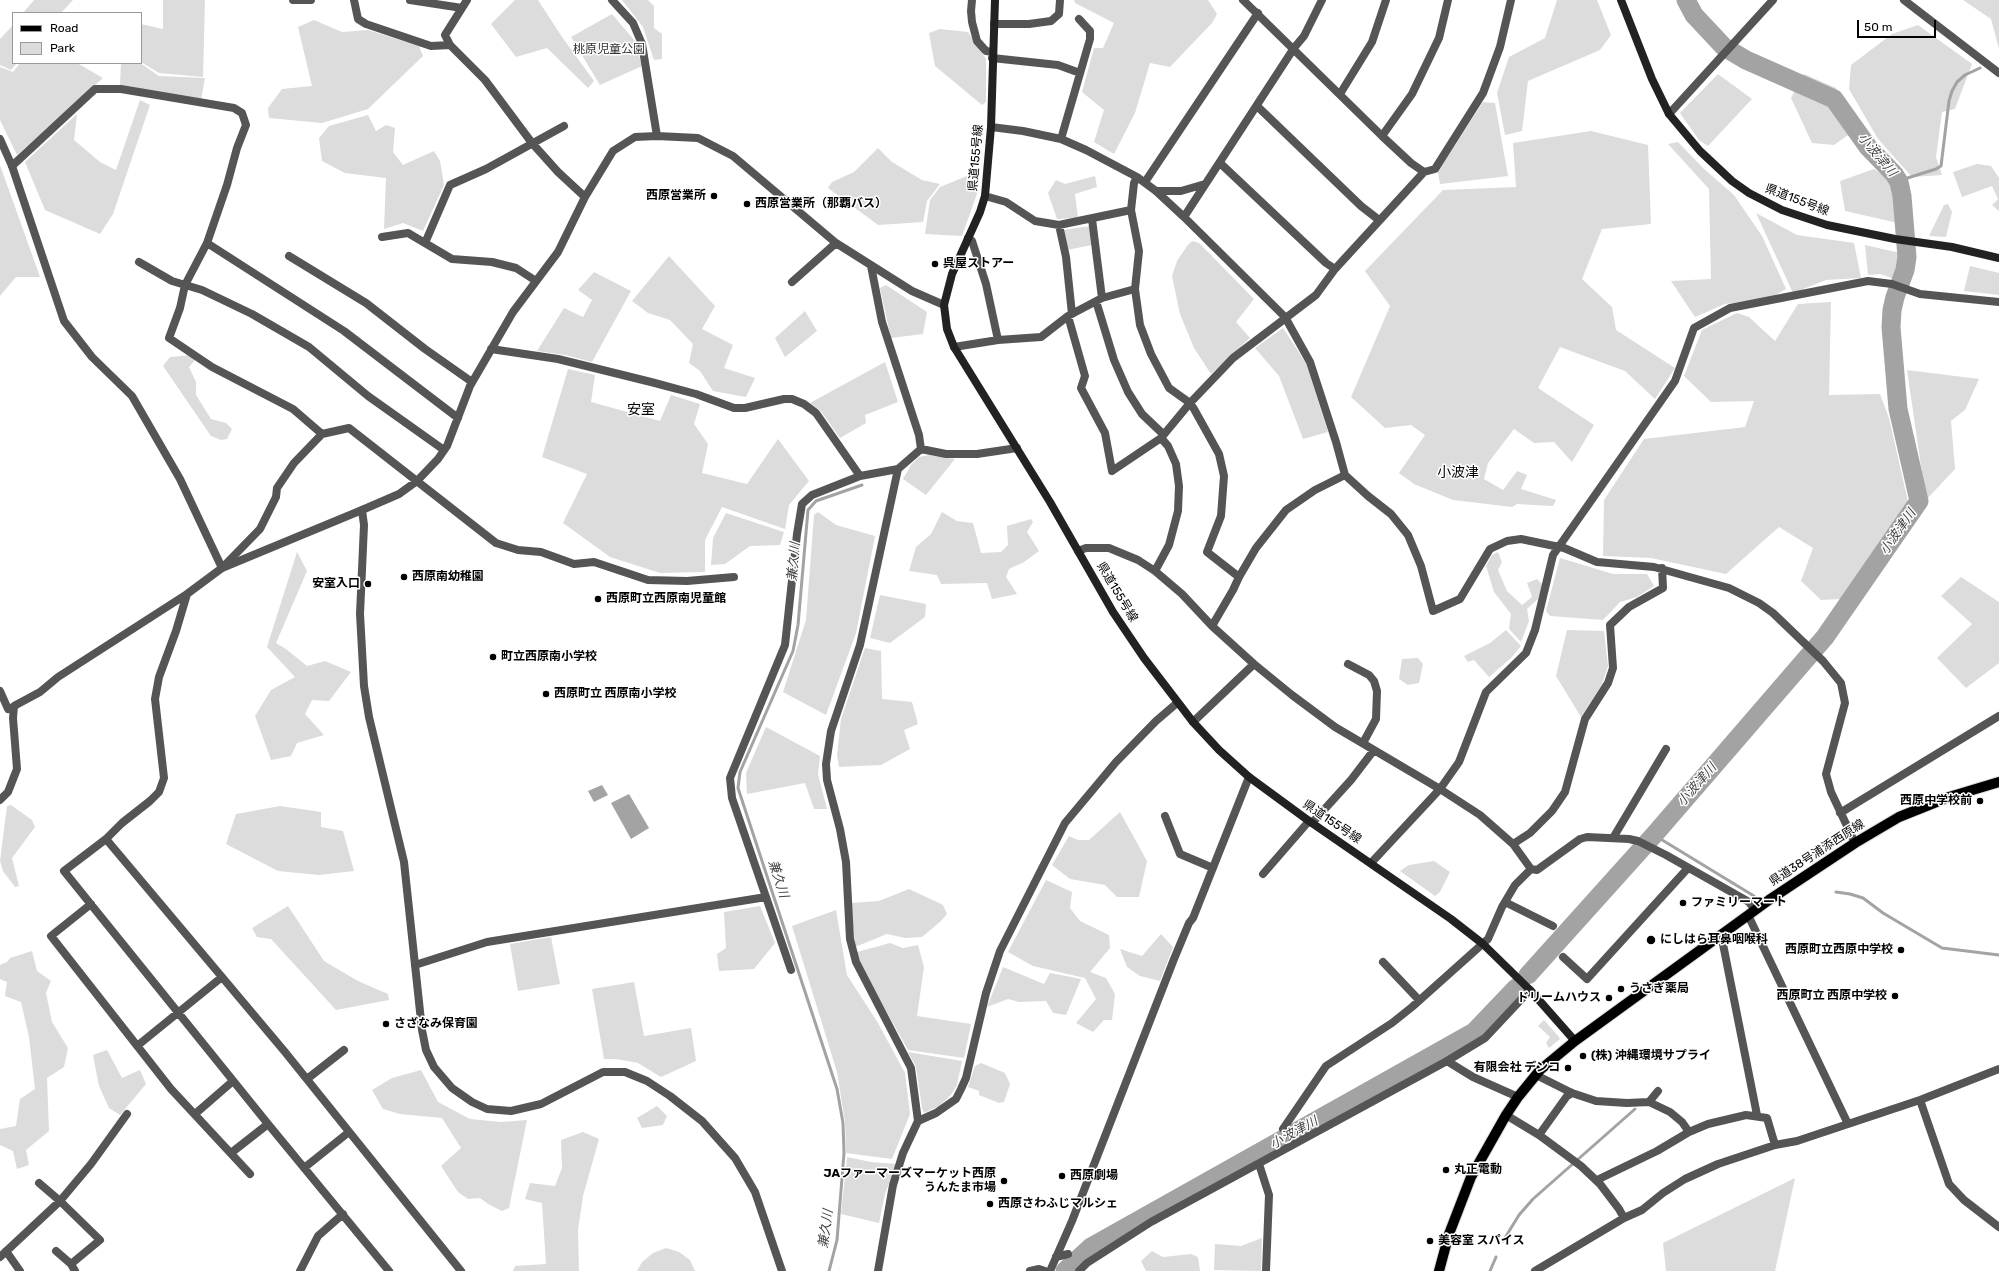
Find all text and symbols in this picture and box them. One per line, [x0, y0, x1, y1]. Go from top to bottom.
legend [12, 12, 142, 64]
scale bar [1859, 12, 1938, 38]
text: 50 m [1864, 20, 1892, 34]
text: Road [50, 21, 78, 35]
text: Park [50, 41, 75, 55]
park label: 桃原児童公園 [573, 43, 645, 57]
street label: 県道155号線 [966, 124, 986, 192]
water label: 小波津川 [1854, 130, 1900, 180]
street label: 県道155号線 [1763, 181, 1831, 219]
place label: 西原営業所 [646, 189, 706, 203]
marker: 西原営業所 [709, 191, 719, 201]
place label: 西原営業所（那覇バス） [755, 197, 887, 211]
marker: 西原営業所（那覇バス） [742, 199, 752, 209]
place label: 呉屋ストアー [943, 257, 1014, 271]
marker: 呉屋ストアー [930, 259, 940, 269]
district label: 安室 [627, 402, 655, 418]
district label: 小波津 [1437, 465, 1479, 481]
water label: 小波津川 [1877, 506, 1919, 558]
water label: 兼久川 [785, 542, 803, 582]
street label: 県道155号線 [1093, 559, 1141, 625]
place label: 西原南幼稚園 [412, 570, 484, 584]
marker: 西原南幼稚園 [399, 572, 409, 582]
place label: 安室入口 [312, 577, 360, 591]
marker: 安室入口 [363, 579, 373, 589]
place label: 西原町立西原南児童館 [606, 592, 726, 606]
marker: 西原町立西原南児童館 [593, 594, 603, 604]
place label: 町立西原南小学校 [501, 650, 597, 664]
marker: 町立西原南小学校 [488, 652, 498, 662]
place label: 西原町立 西原南小学校 [554, 687, 677, 701]
marker: 西原町立 西原南小学校 [541, 689, 551, 699]
water label: 小波津川 [1674, 760, 1720, 810]
place label: 西原中学校前 [1900, 794, 1972, 808]
marker: 西原中学校前 [1975, 796, 1985, 806]
street label: 県道155号線 [1300, 797, 1364, 847]
street label: 県道38号浦添西原線 [1767, 817, 1867, 889]
water label: 兼久川 [765, 858, 791, 900]
place label: ファミリーマート [1691, 896, 1787, 910]
marker: ファミリーマート [1678, 898, 1688, 908]
place label: にしはら耳鼻咽喉科 [1660, 933, 1768, 947]
marker: にしはら耳鼻咽喉科 [1645, 934, 1657, 946]
place label: 西原町立西原中学校 [1785, 943, 1893, 957]
marker: 西原町立西原中学校 [1896, 945, 1906, 955]
place label: うさぎ薬局 [1629, 982, 1689, 996]
marker: うさぎ薬局 [1616, 984, 1626, 994]
place label: 西原町立 西原中学校 [1776, 989, 1887, 1003]
place label: ドリームハウス [1517, 991, 1601, 1005]
marker: 西原町立 西原中学校 [1890, 991, 1900, 1001]
marker: ドリームハウス [1604, 993, 1614, 1003]
place label: さざなみ保育園 [394, 1017, 478, 1031]
marker: さざなみ保育園 [381, 1019, 391, 1029]
place label: (株) 沖縄環境サプライ [1591, 1049, 1711, 1063]
marker: (株) 沖縄環境サプライ [1578, 1051, 1588, 1061]
place label: 有限会社 デンコ [1473, 1061, 1560, 1075]
marker: 有限会社 デンコ [1563, 1063, 1573, 1073]
water label: 小波津川 [1267, 1114, 1321, 1152]
place label: 丸正電動 [1454, 1163, 1502, 1177]
marker: 丸正電動 [1441, 1165, 1451, 1175]
place label: JAファーマーズマーケット西原 うんたま市場 [824, 1167, 996, 1195]
place label: 西原劇場 [1070, 1169, 1118, 1183]
marker: 西原劇場 [1057, 1171, 1067, 1181]
marker: JAファーマーズマーケット西原 うんたま市場 [999, 1176, 1009, 1186]
place label: 西原さわふじマルシェ [998, 1197, 1118, 1211]
marker: 西原さわふじマルシェ [985, 1199, 995, 1209]
water label: 兼久川 [816, 1209, 836, 1249]
place label: 美容室 スパイス [1438, 1234, 1525, 1248]
marker: 美容室 スパイス [1425, 1236, 1435, 1246]

